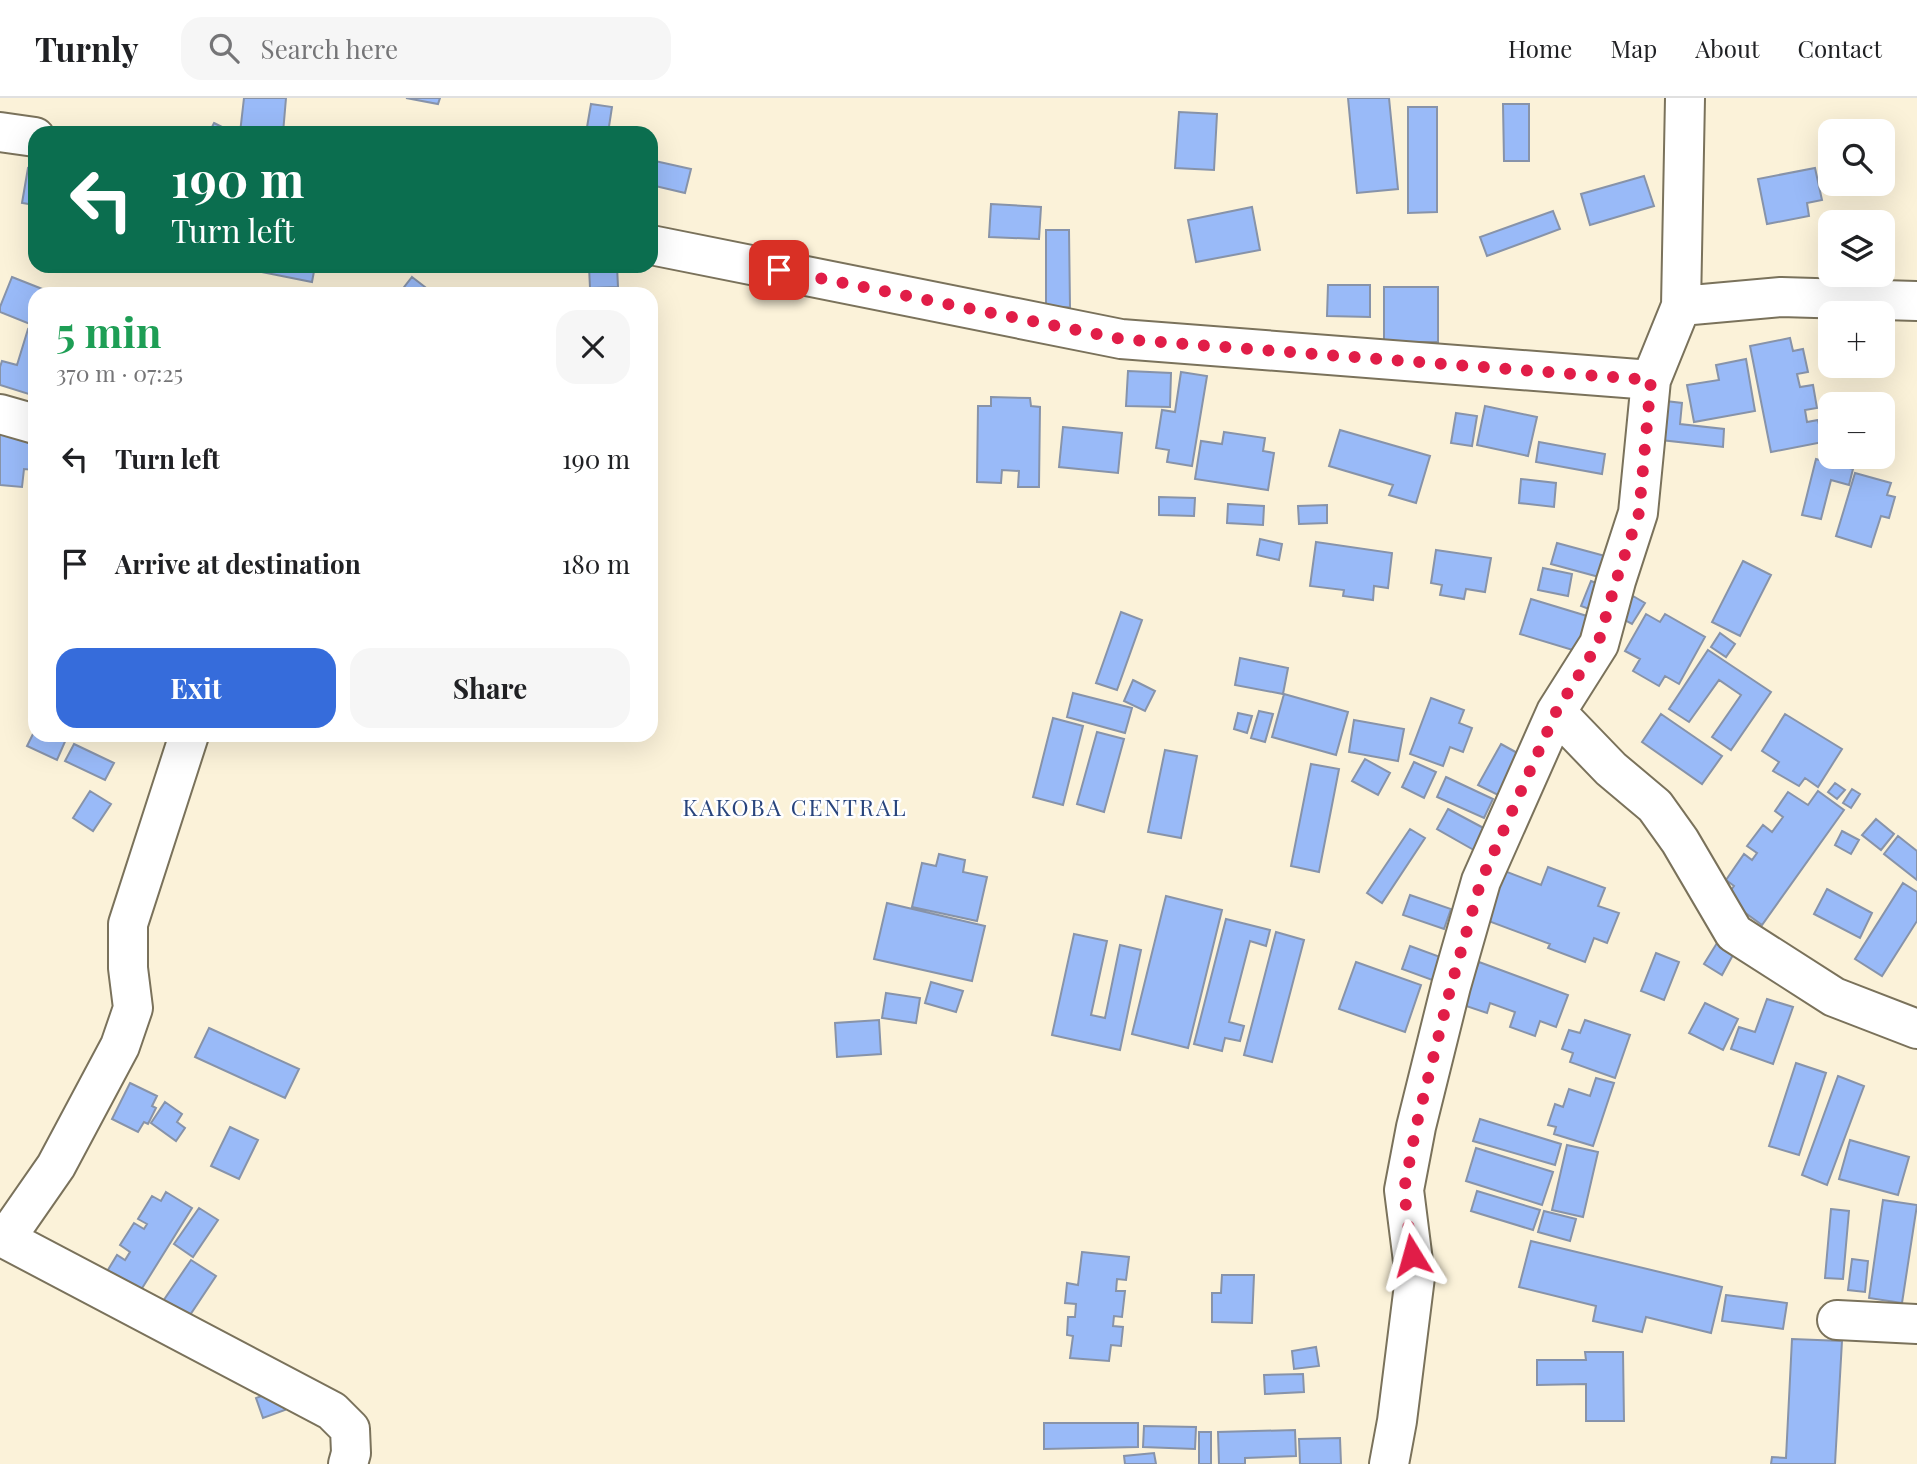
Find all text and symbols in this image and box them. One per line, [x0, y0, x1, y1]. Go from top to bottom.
search box [181, 17, 671, 80]
text: Turnly [35, 26, 139, 70]
icon: search [205, 29, 243, 67]
text: Search here [261, 31, 398, 66]
text: Home [1508, 32, 1572, 64]
text: Map [1610, 32, 1657, 64]
text: About [1695, 32, 1759, 64]
text: Contact [1797, 32, 1882, 64]
map controls [1818, 119, 1895, 469]
button: search [1818, 119, 1895, 196]
text: 190 m [171, 145, 304, 210]
icon: left [56, 154, 147, 245]
text: Turn left [171, 208, 295, 251]
button: layers [1818, 210, 1895, 287]
pin [749, 240, 809, 300]
icon: arrive [760, 251, 798, 289]
button: + [1818, 301, 1895, 378]
text: 5 min [56, 303, 161, 359]
button: close [556, 310, 630, 384]
text: 370 m · 07:25 [56, 357, 183, 388]
button: − [1818, 392, 1895, 469]
icon: left [56, 440, 94, 478]
text: Turn left [115, 441, 220, 476]
text: 190 m [562, 441, 630, 476]
icon: arrive [56, 545, 94, 583]
text: Arrive at destination [115, 546, 361, 581]
text: 180 m [562, 546, 630, 581]
button: Exit [56, 648, 336, 728]
button: Share [350, 648, 630, 728]
district label: KAKOBA CENTRAL [682, 791, 908, 822]
position arrow [1375, 1218, 1449, 1292]

